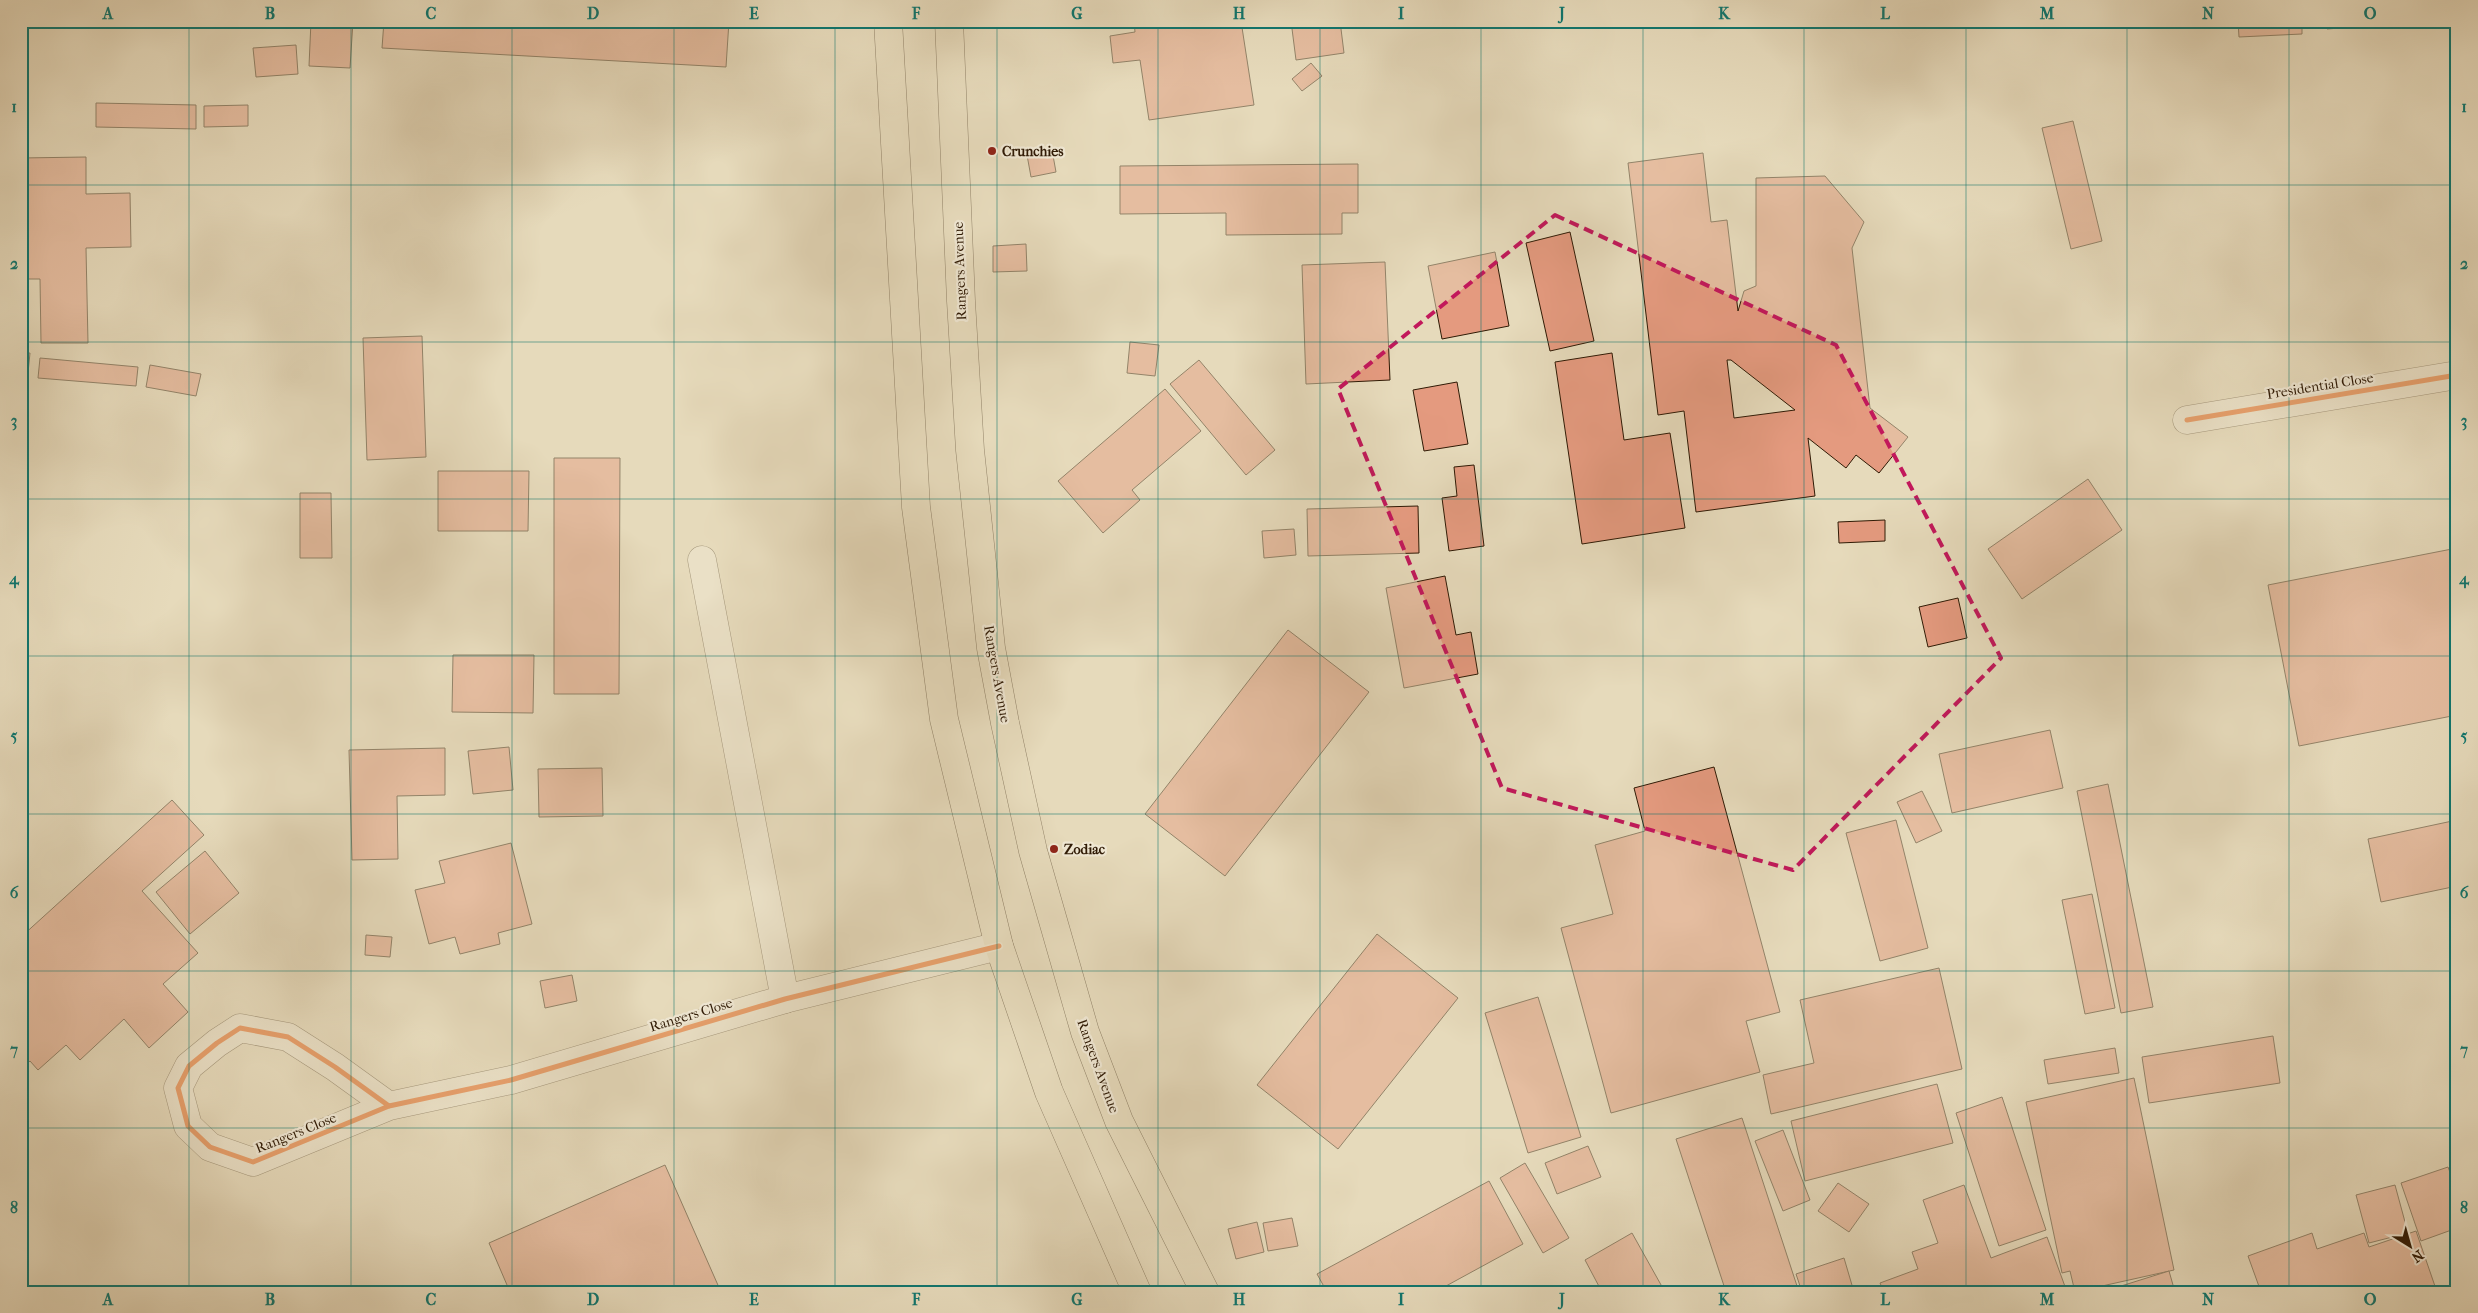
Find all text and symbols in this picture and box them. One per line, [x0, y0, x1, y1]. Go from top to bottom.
text: A [102, 4, 114, 23]
text: B [265, 4, 275, 23]
text: C [426, 4, 437, 23]
text: D [587, 4, 599, 23]
text: E [749, 4, 759, 23]
text: F [911, 4, 921, 23]
text: G [1071, 4, 1083, 23]
text: H [1233, 4, 1246, 23]
text: I [1398, 4, 1405, 23]
text: J [1557, 4, 1565, 24]
text: K [1718, 4, 1731, 23]
text: L [1880, 4, 1890, 23]
text: M [2039, 4, 2055, 23]
text: N [2202, 4, 2215, 23]
text: O [2364, 4, 2377, 23]
text: 1 [11, 97, 17, 116]
text: 1 [2461, 97, 2467, 116]
place label: Crunchies [1002, 143, 1064, 160]
marker: Crunchies [986, 145, 998, 157]
street label: Rangers Avenue [950, 221, 970, 321]
text: 2 [10, 254, 18, 273]
text: 2 [2460, 254, 2468, 273]
street label: Presidential Close [2265, 369, 2375, 403]
text: 3 [11, 411, 17, 431]
text: 3 [2461, 411, 2467, 431]
text: 4 [8, 569, 20, 589]
text: 4 [2458, 569, 2470, 589]
street label: Rangers Avenue [980, 624, 1014, 724]
text: 5 [11, 726, 18, 745]
text: 5 [2461, 726, 2468, 745]
place label: Zodiac [1064, 841, 1106, 858]
marker: Zodiac [1048, 843, 1060, 855]
text: 6 [10, 883, 19, 902]
text: 6 [2460, 883, 2469, 902]
street label: Rangers Close [647, 994, 735, 1036]
street label: Rangers Avenue [1073, 1017, 1123, 1115]
text: 7 [9, 1040, 18, 1059]
text: 7 [2459, 1040, 2468, 1059]
street label: Rangers Close [253, 1109, 339, 1157]
text: 8 [10, 1198, 18, 1217]
text: 8 [2460, 1198, 2468, 1217]
north arrow [2386, 1220, 2436, 1270]
text: N [2408, 1246, 2427, 1266]
text: A [102, 1290, 114, 1309]
text: B [265, 1290, 275, 1309]
text: C [426, 1290, 437, 1309]
text: D [587, 1290, 599, 1309]
text: E [749, 1290, 759, 1309]
text: F [911, 1290, 921, 1309]
text: G [1071, 1290, 1083, 1309]
text: H [1233, 1290, 1246, 1309]
text: I [1398, 1290, 1405, 1309]
text: J [1557, 1290, 1565, 1310]
text: K [1718, 1290, 1731, 1309]
text: L [1880, 1290, 1890, 1309]
text: M [2039, 1290, 2055, 1309]
text: N [2202, 1290, 2215, 1309]
text: O [2364, 1290, 2377, 1309]

